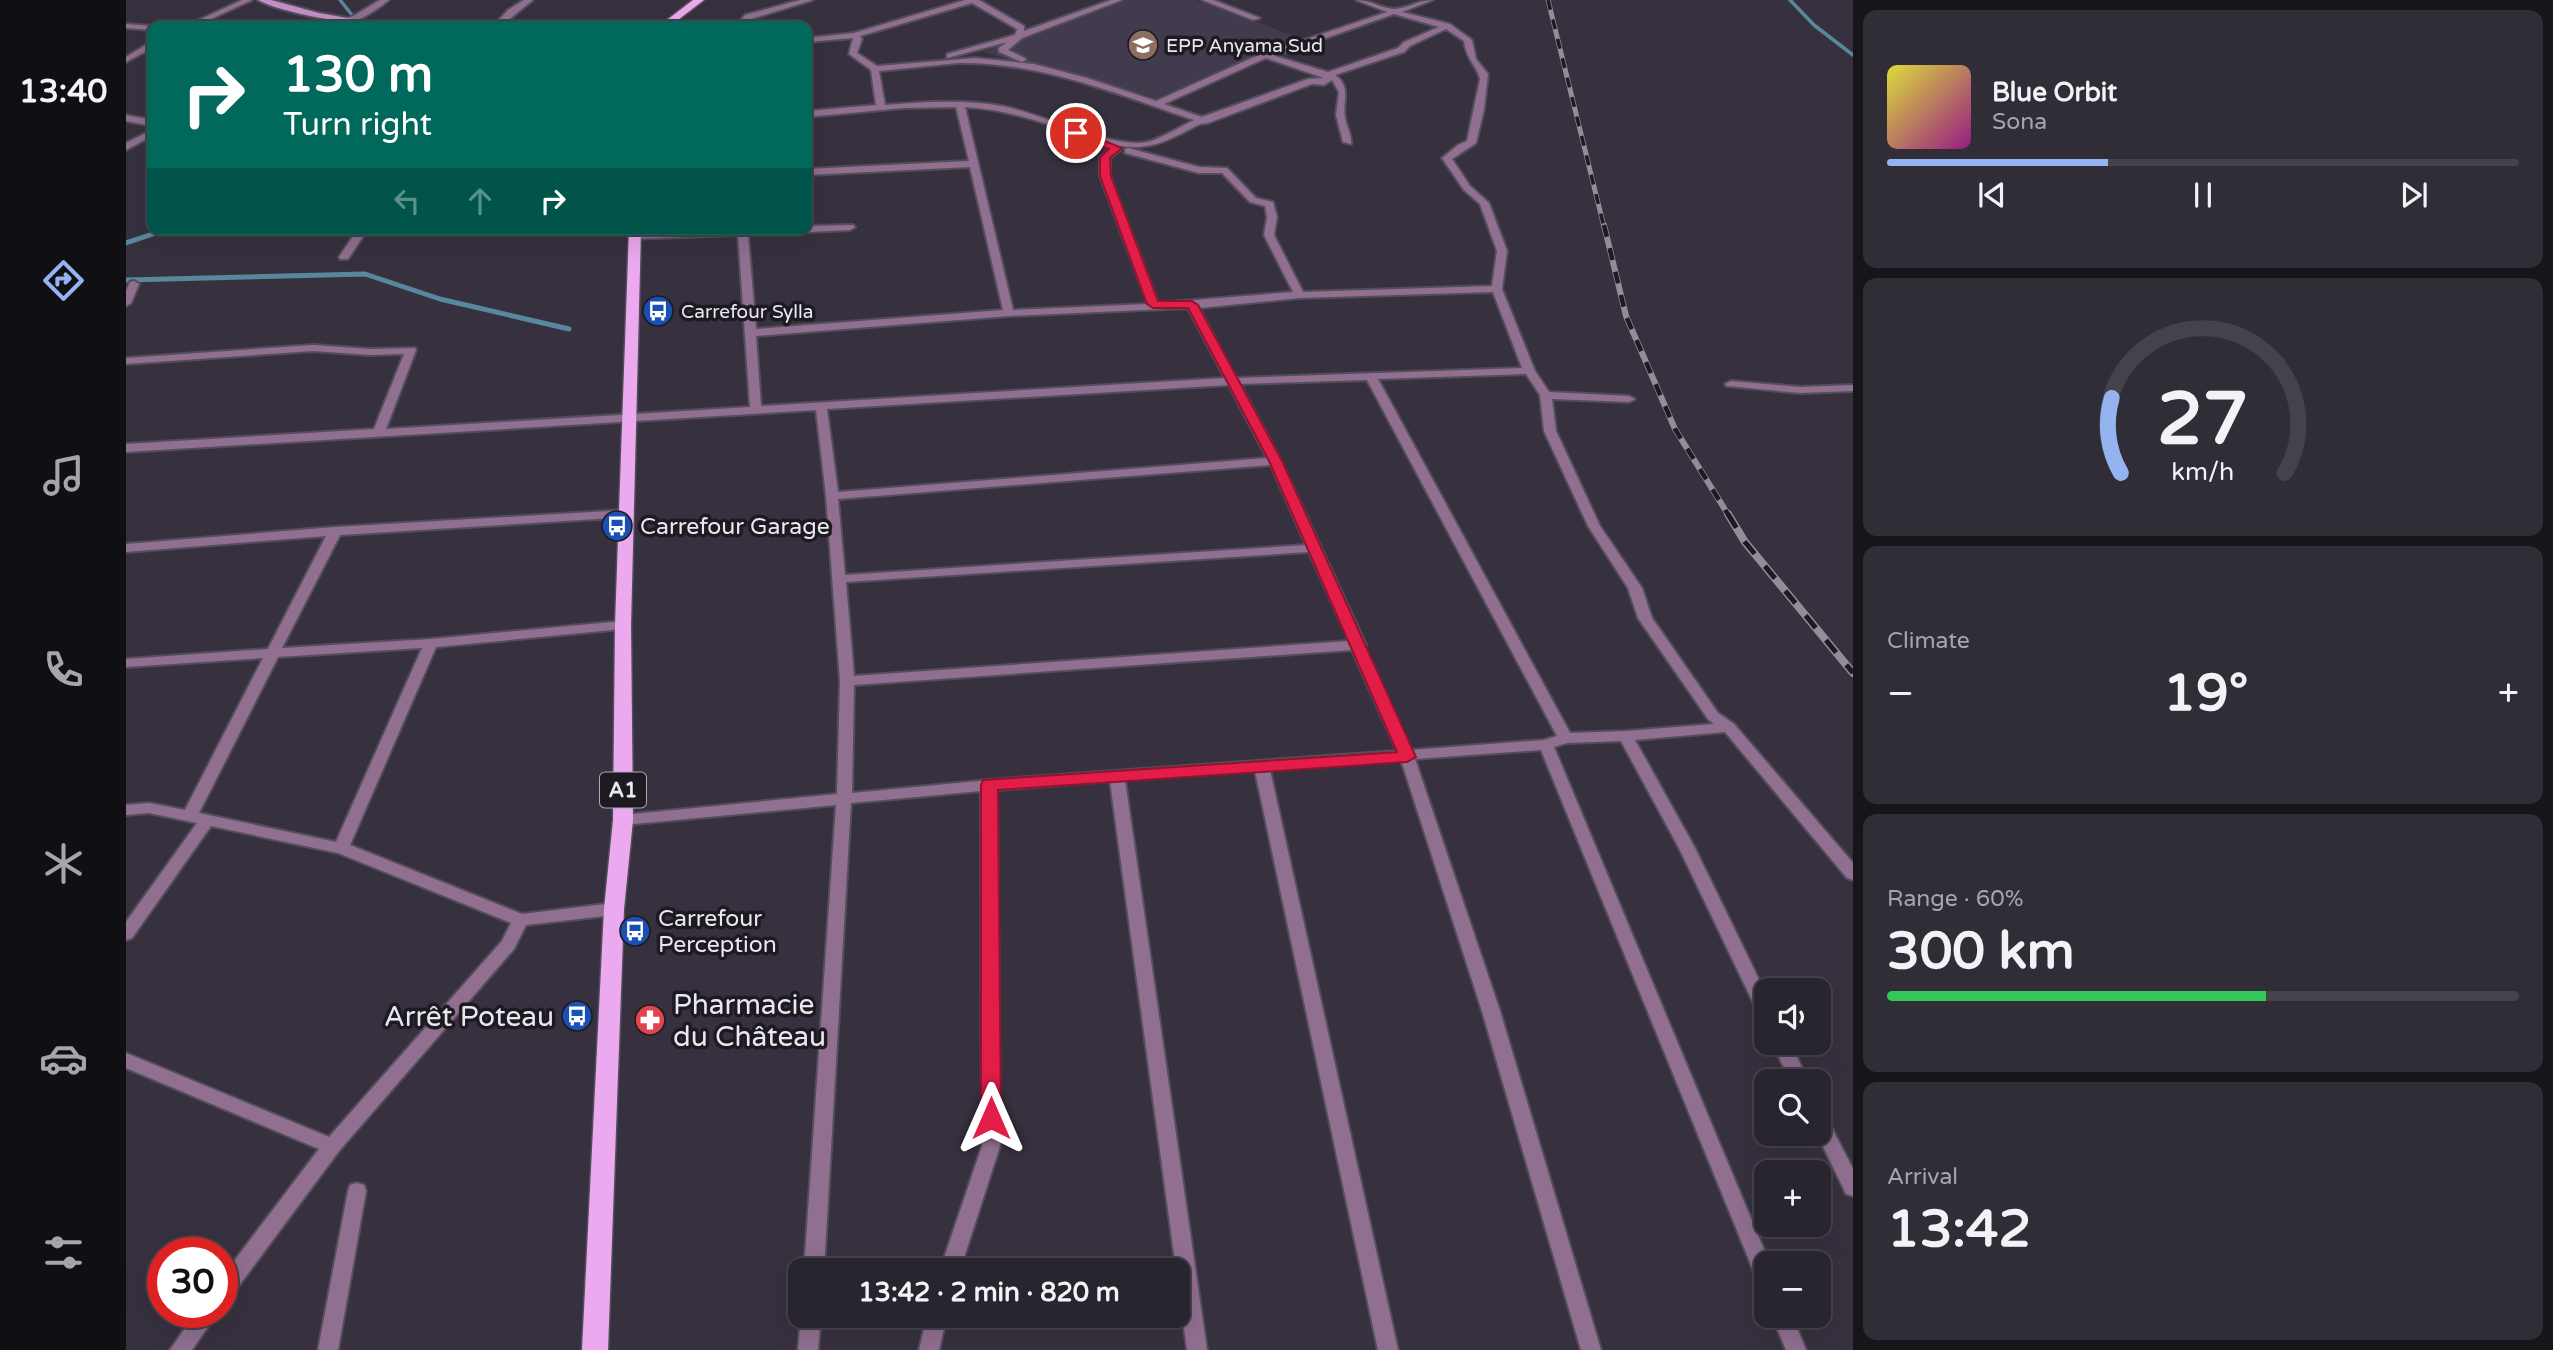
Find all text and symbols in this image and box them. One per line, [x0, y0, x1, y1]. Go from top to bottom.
school or university icon: EPP Anyama Sud [1126, 28, 1160, 62]
place label: EPP Anyama Sud [1166, 35, 1323, 57]
text: 130 m [283, 46, 433, 105]
icon: right [168, 49, 259, 140]
text: 13:40 [19, 73, 107, 111]
text: Blue Orbit [1992, 77, 2117, 108]
pin [1046, 103, 1106, 163]
text: Turn right [283, 106, 432, 144]
text: Sona [1992, 108, 2047, 136]
icon: arrive [1057, 114, 1095, 152]
icon: previous [1973, 176, 2011, 214]
icon: pause [2184, 176, 2222, 214]
icon: next [2395, 176, 2433, 214]
icon: left [388, 182, 426, 220]
icon: ahead [461, 182, 499, 220]
icon: right [534, 182, 572, 220]
icon: directions [39, 256, 88, 305]
bus stop icon: Carrefour Sylla [641, 294, 675, 328]
place label: Carrefour Sylla [681, 301, 813, 323]
text: 27 [2157, 376, 2249, 464]
icon: music [39, 451, 88, 500]
text: km/h [2172, 457, 2234, 487]
bus stop icon: Carrefour Garage [600, 509, 634, 543]
place label: Carrefour Garage [640, 513, 830, 541]
text: Climate [1887, 627, 1970, 655]
icon: phone [39, 645, 88, 694]
text: 19° [2163, 662, 2248, 725]
text: − [1887, 671, 1914, 717]
text: + [2498, 671, 2519, 717]
road number: A1 [600, 772, 646, 808]
icon: climate [39, 839, 88, 888]
text: Range · 60% [1887, 885, 2023, 913]
place label: Carrefour Perception [658, 905, 777, 959]
bus stop icon: Carrefour Perception [618, 914, 652, 948]
text: 300 km [1887, 920, 2075, 983]
map controls [1754, 978, 1831, 1328]
button: sound [1754, 978, 1831, 1055]
place label: Pharmacie du Château [673, 988, 826, 1054]
bus stop icon: Arrêt Poteau [560, 999, 594, 1033]
place label: Arrêt Poteau [384, 1000, 554, 1034]
pharmacy icon: Pharmacie du Château [633, 1003, 667, 1037]
icon: car [39, 1034, 88, 1083]
button: search [1754, 1069, 1831, 1146]
position arrow [954, 1081, 1028, 1155]
button: + [1754, 1160, 1831, 1237]
text: Arrival [1887, 1163, 1958, 1191]
text: 13:42 [1887, 1198, 2031, 1261]
icon: filters [39, 1228, 88, 1277]
speed limit sign: 30 [147, 1237, 238, 1328]
button: − [1754, 1251, 1831, 1328]
text: 13:42 · 2 min · 820 m [858, 1277, 1120, 1308]

